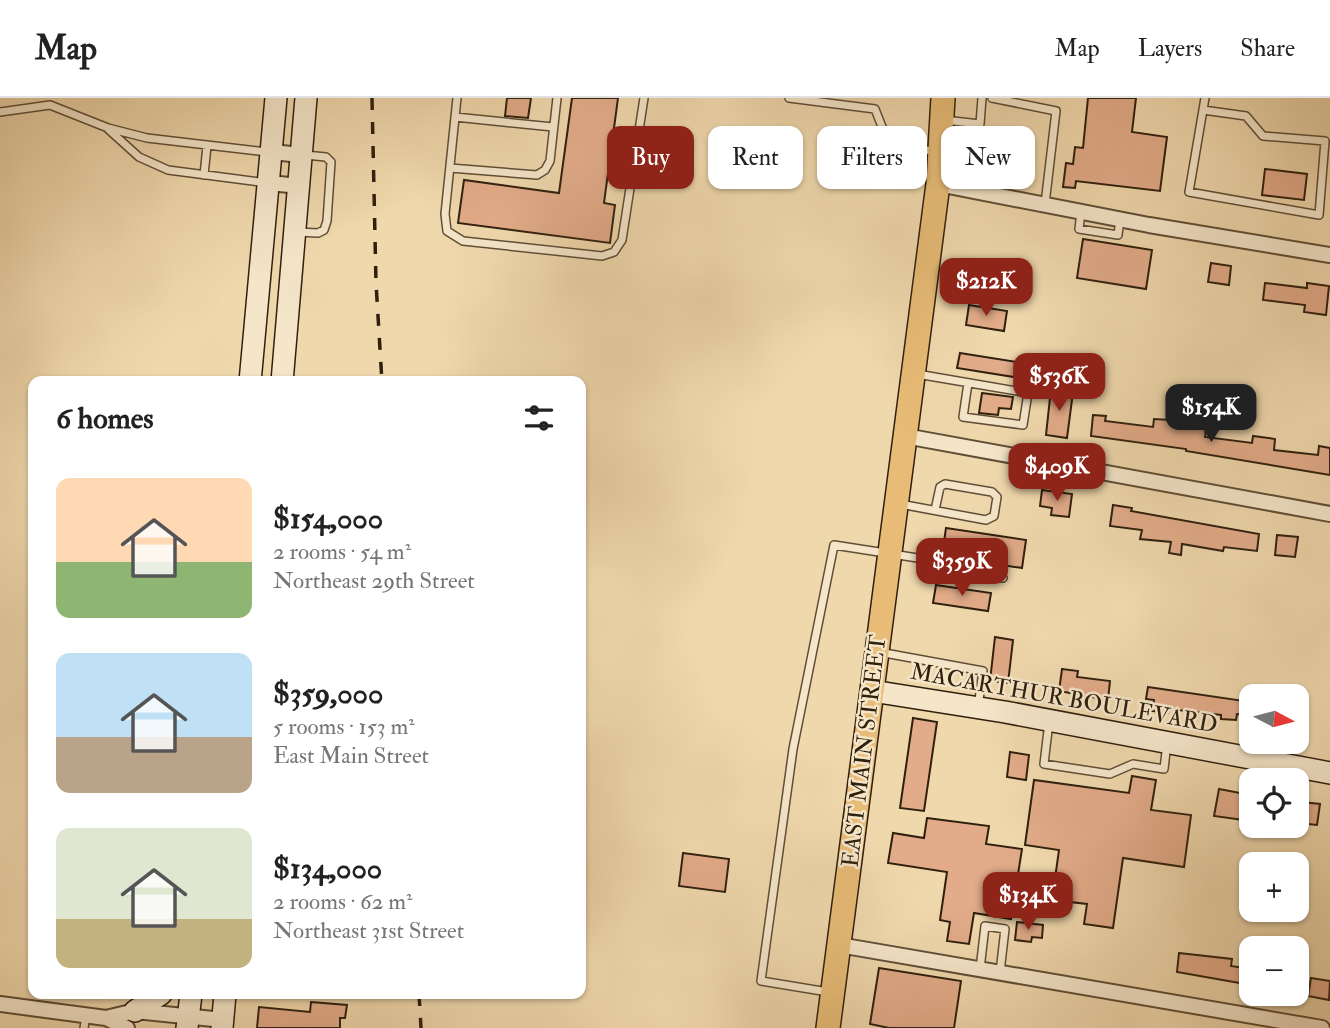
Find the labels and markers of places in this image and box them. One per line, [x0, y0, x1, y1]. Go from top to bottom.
pin: $212K [937, 258, 1035, 318]
pin: $536K [1010, 354, 1108, 413]
pin: $154K [1162, 384, 1260, 444]
pin: $409K [1008, 444, 1106, 503]
pin: $359K [913, 538, 1011, 598]
pin: $134K [979, 872, 1077, 932]

